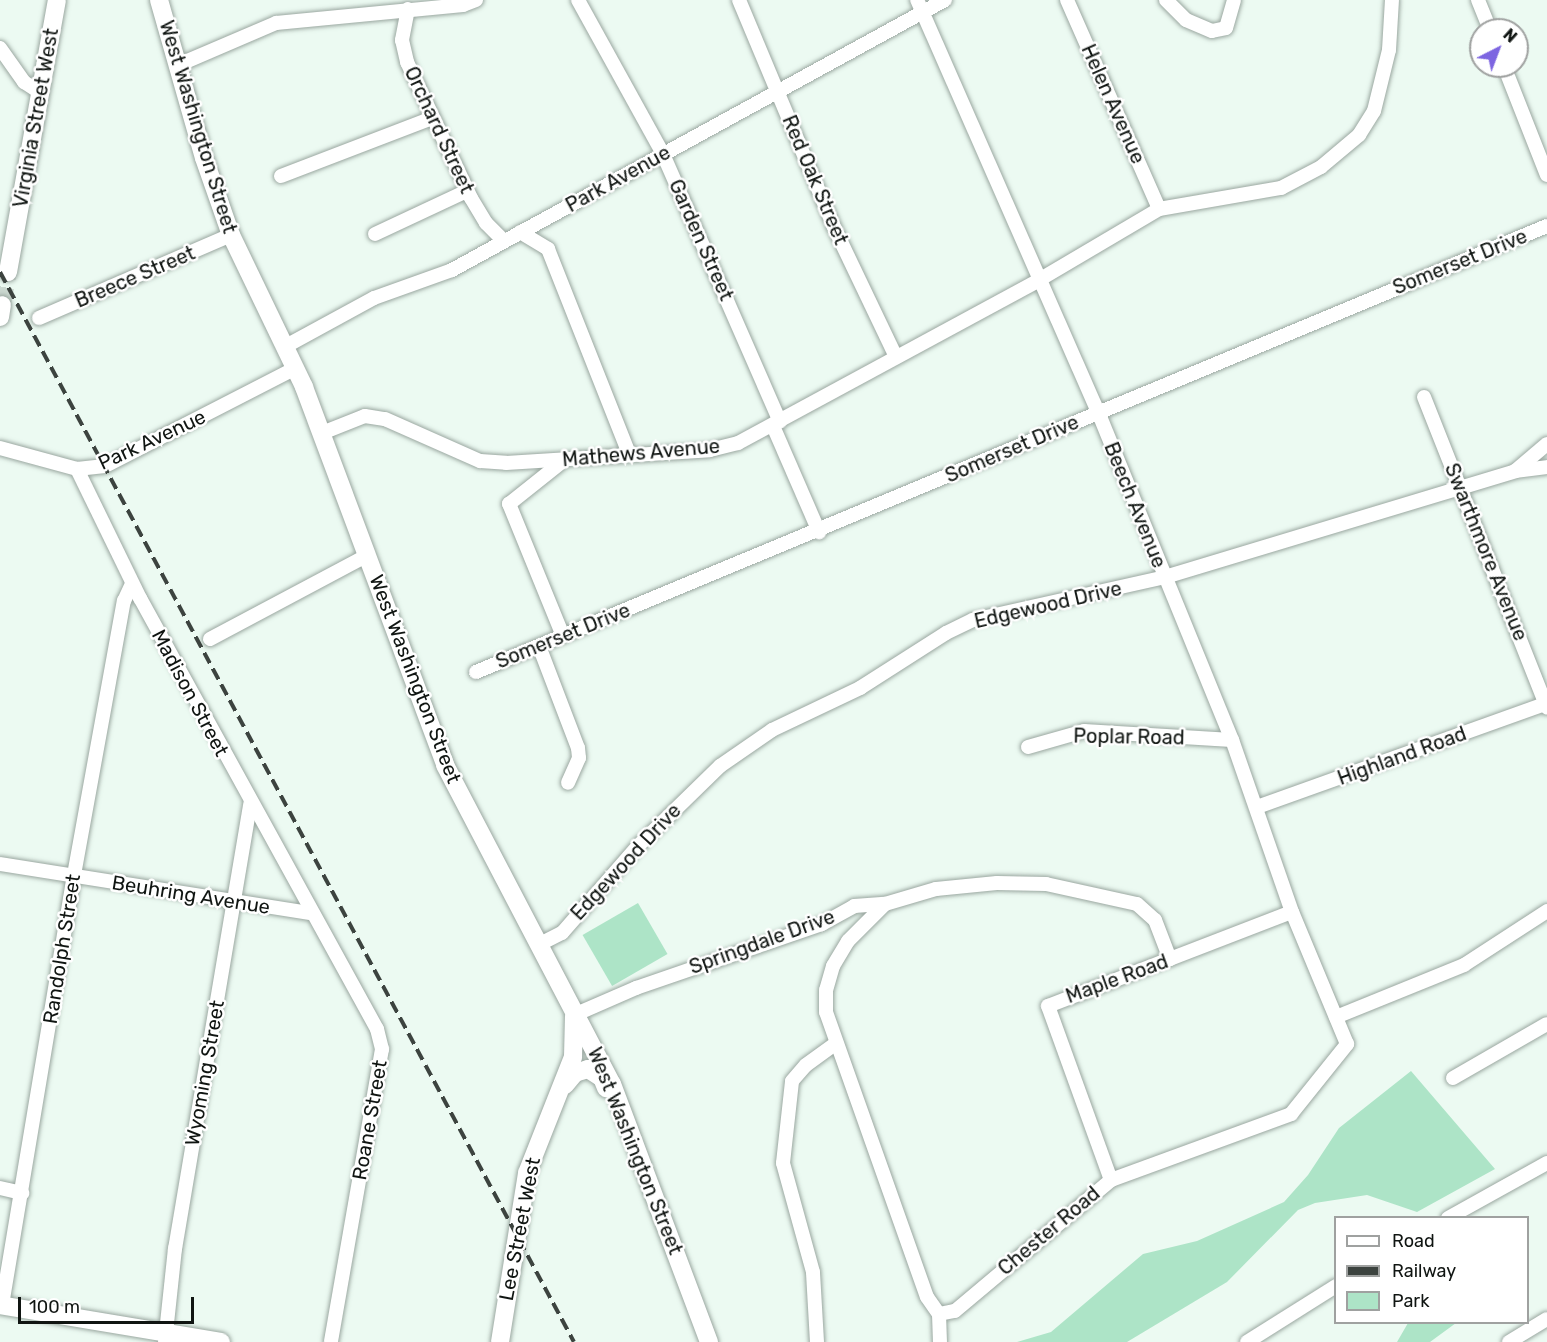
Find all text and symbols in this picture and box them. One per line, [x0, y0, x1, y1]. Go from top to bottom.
street label: West Washington Street [154, 17, 242, 237]
north arrow [1469, 18, 1529, 78]
text: N [1499, 25, 1521, 47]
street label: Virginia Street West [8, 26, 64, 210]
street label: Helen Avenue [1076, 40, 1150, 168]
street label: Orchard Street [399, 63, 479, 197]
street label: Red Oak Street [777, 112, 853, 248]
street label: Park Avenue [561, 140, 675, 218]
street label: Garden Street [664, 176, 738, 304]
street label: Somerset Drive [1389, 224, 1531, 300]
street label: Breece Street [71, 241, 199, 313]
street label: Park Avenue [94, 404, 210, 476]
street label: Somerset Drive [942, 410, 1082, 488]
street label: Mathews Avenue [561, 434, 721, 472]
street label: Beech Avenue [1099, 438, 1171, 572]
street label: Swarthmore Avenue [1439, 460, 1533, 644]
street label: West Washington Street [364, 571, 466, 787]
street label: Edgewood Drive [972, 576, 1124, 634]
street label: Somerset Drive [492, 598, 634, 674]
street label: Madison Street [146, 625, 234, 761]
street label: Highland Road [1334, 722, 1470, 790]
street label: Poplar Road [1073, 724, 1185, 750]
street label: Edgewood Drive [566, 799, 686, 925]
street label: Beuhring Avenue [110, 871, 272, 919]
street label: Randolph Street [38, 872, 86, 1026]
street label: Springdale Drive [686, 905, 838, 979]
street label: Maple Road [1063, 949, 1171, 1009]
street label: Wyoming Street [180, 998, 230, 1148]
street label: West Washington Street [582, 1044, 688, 1258]
street label: Roane Street [348, 1058, 392, 1182]
street label: Lee Street West [494, 1155, 546, 1303]
street label: Chester Road [993, 1181, 1105, 1281]
legend [1334, 1216, 1529, 1324]
text: Road [1392, 1230, 1435, 1252]
text: Railway [1392, 1260, 1456, 1282]
scale bar [21, 1285, 196, 1323]
text: Park [1392, 1290, 1429, 1312]
text: 100 m [29, 1296, 80, 1318]

